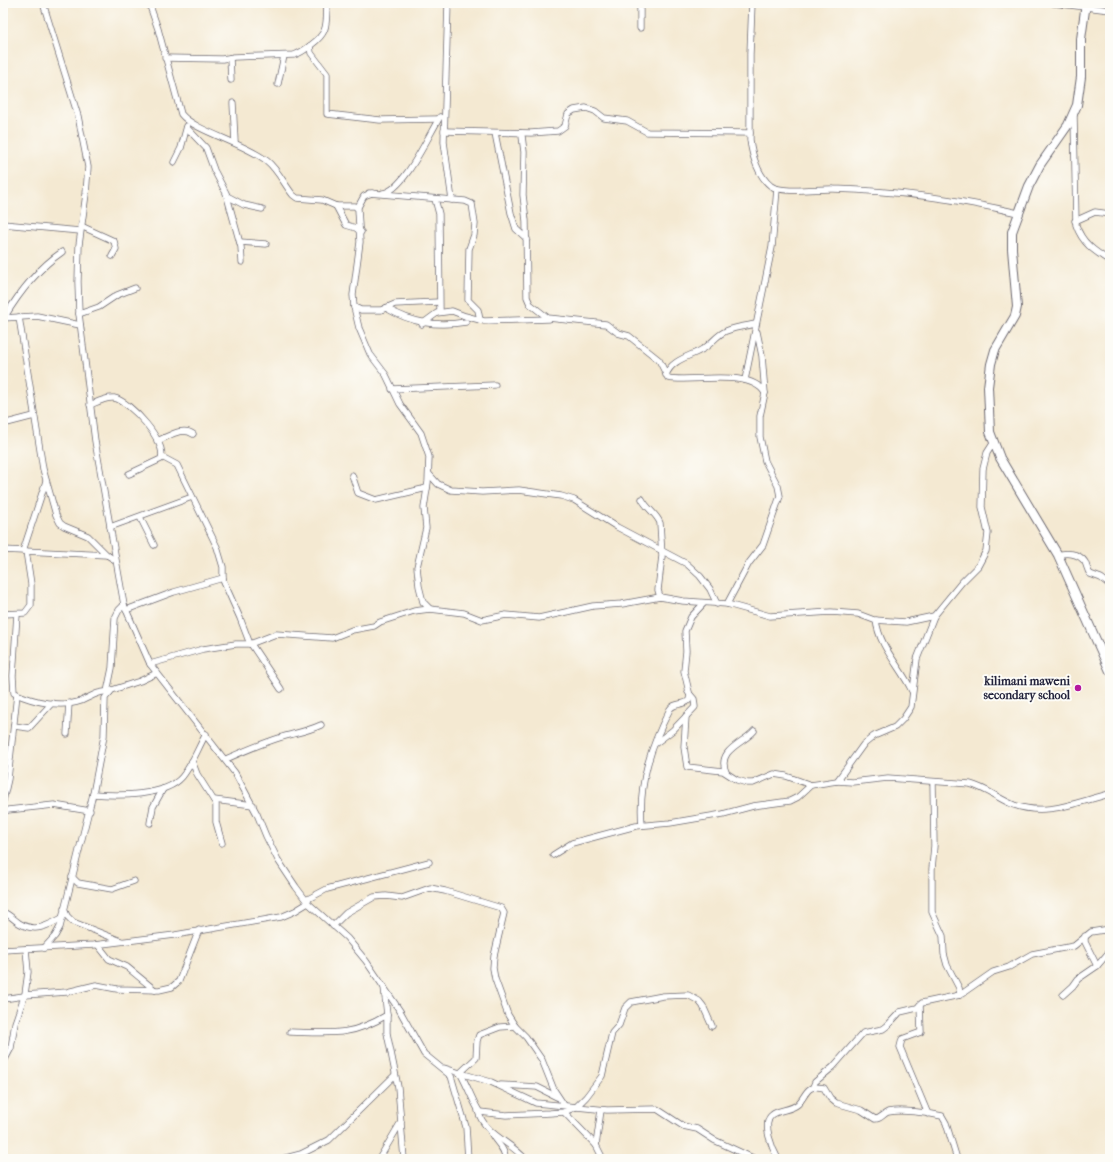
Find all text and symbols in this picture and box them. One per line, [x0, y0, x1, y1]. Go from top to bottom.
place label: kilimani maweni secondary school [983, 674, 1071, 703]
marker: kilimani maweni secondary school [1073, 683, 1083, 693]

